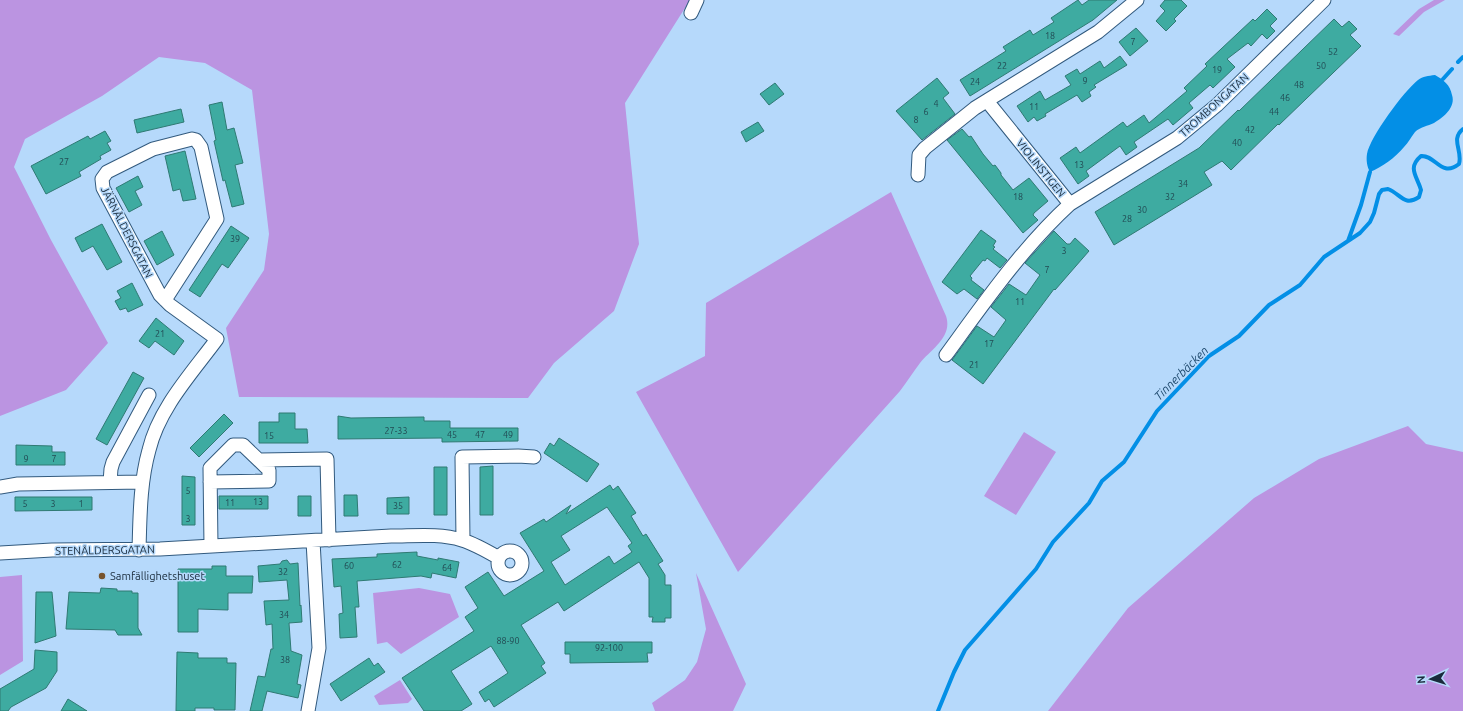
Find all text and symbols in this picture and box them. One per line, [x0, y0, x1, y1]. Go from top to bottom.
house number: 18 [1045, 31, 1055, 41]
house number: 7 [1130, 37, 1136, 47]
house number: 52 [1328, 47, 1338, 57]
house number: 22 [997, 61, 1007, 71]
house number: 50 [1316, 61, 1326, 71]
house number: 19 [1212, 65, 1222, 75]
street label: TROMBONGATAN [1177, 71, 1251, 139]
house number: 9 [1082, 76, 1088, 86]
house number: 24 [970, 77, 980, 87]
house number: 48 [1294, 80, 1304, 90]
house number: 46 [1280, 93, 1290, 103]
house number: 4 [933, 99, 939, 109]
house number: 11 [1029, 102, 1039, 112]
house number: 6 [923, 107, 929, 117]
house number: 44 [1269, 107, 1279, 117]
house number: 8 [913, 115, 919, 125]
house number: 42 [1245, 125, 1255, 135]
street label: VIOLINSTIGEN [1014, 137, 1068, 199]
house number: 40 [1232, 138, 1242, 148]
house number: 27 [59, 157, 69, 167]
house number: 13 [1074, 160, 1084, 170]
house number: 34 [1178, 179, 1188, 189]
street label: JÄRNÅLDERSGATAN [99, 184, 155, 280]
house number: 18 [1013, 192, 1023, 202]
house number: 32 [1165, 192, 1175, 202]
house number: 30 [1137, 205, 1147, 215]
house number: 28 [1122, 214, 1132, 224]
house number: 39 [230, 234, 240, 244]
house number: 3 [1061, 246, 1067, 256]
house number: 7 [1044, 265, 1050, 275]
house number: 11 [1015, 297, 1025, 307]
house number: 21 [155, 329, 165, 339]
house number: 17 [984, 339, 994, 349]
water label: Tinnerbäcken [1151, 343, 1211, 403]
house number: 21 [969, 360, 979, 370]
house number: 27-33 [385, 426, 407, 436]
house number: 45 [447, 430, 457, 440]
house number: 47 [475, 430, 485, 440]
house number: 49 [503, 430, 513, 440]
house number: 15 [264, 431, 274, 441]
house number: 9 [23, 454, 29, 464]
house number: 7 [51, 454, 57, 464]
house number: 5 [185, 486, 191, 496]
house number: 13 [253, 497, 263, 507]
house number: 11 [225, 498, 235, 508]
house number: 5 [22, 499, 28, 509]
house number: 3 [50, 499, 56, 509]
house number: 1 [78, 499, 84, 509]
house number: 35 [393, 501, 403, 511]
house number: 3 [185, 514, 191, 524]
street label: STENÅLDERSGATAN [55, 543, 155, 557]
house number: 62 [392, 560, 402, 570]
house number: 60 [344, 561, 354, 571]
house number: 64 [442, 563, 452, 573]
house number: 32 [278, 567, 288, 577]
place label: Samfällighetshuset [110, 570, 205, 582]
marker: Samfällighetshuset [97, 571, 107, 581]
house number: 34 [279, 610, 289, 620]
house number: 88-90 [497, 636, 519, 646]
house number: 92-100 [595, 643, 623, 653]
house number: 38 [280, 655, 290, 665]
north arrow [1411, 659, 1451, 699]
text: N [1415, 675, 1427, 684]

